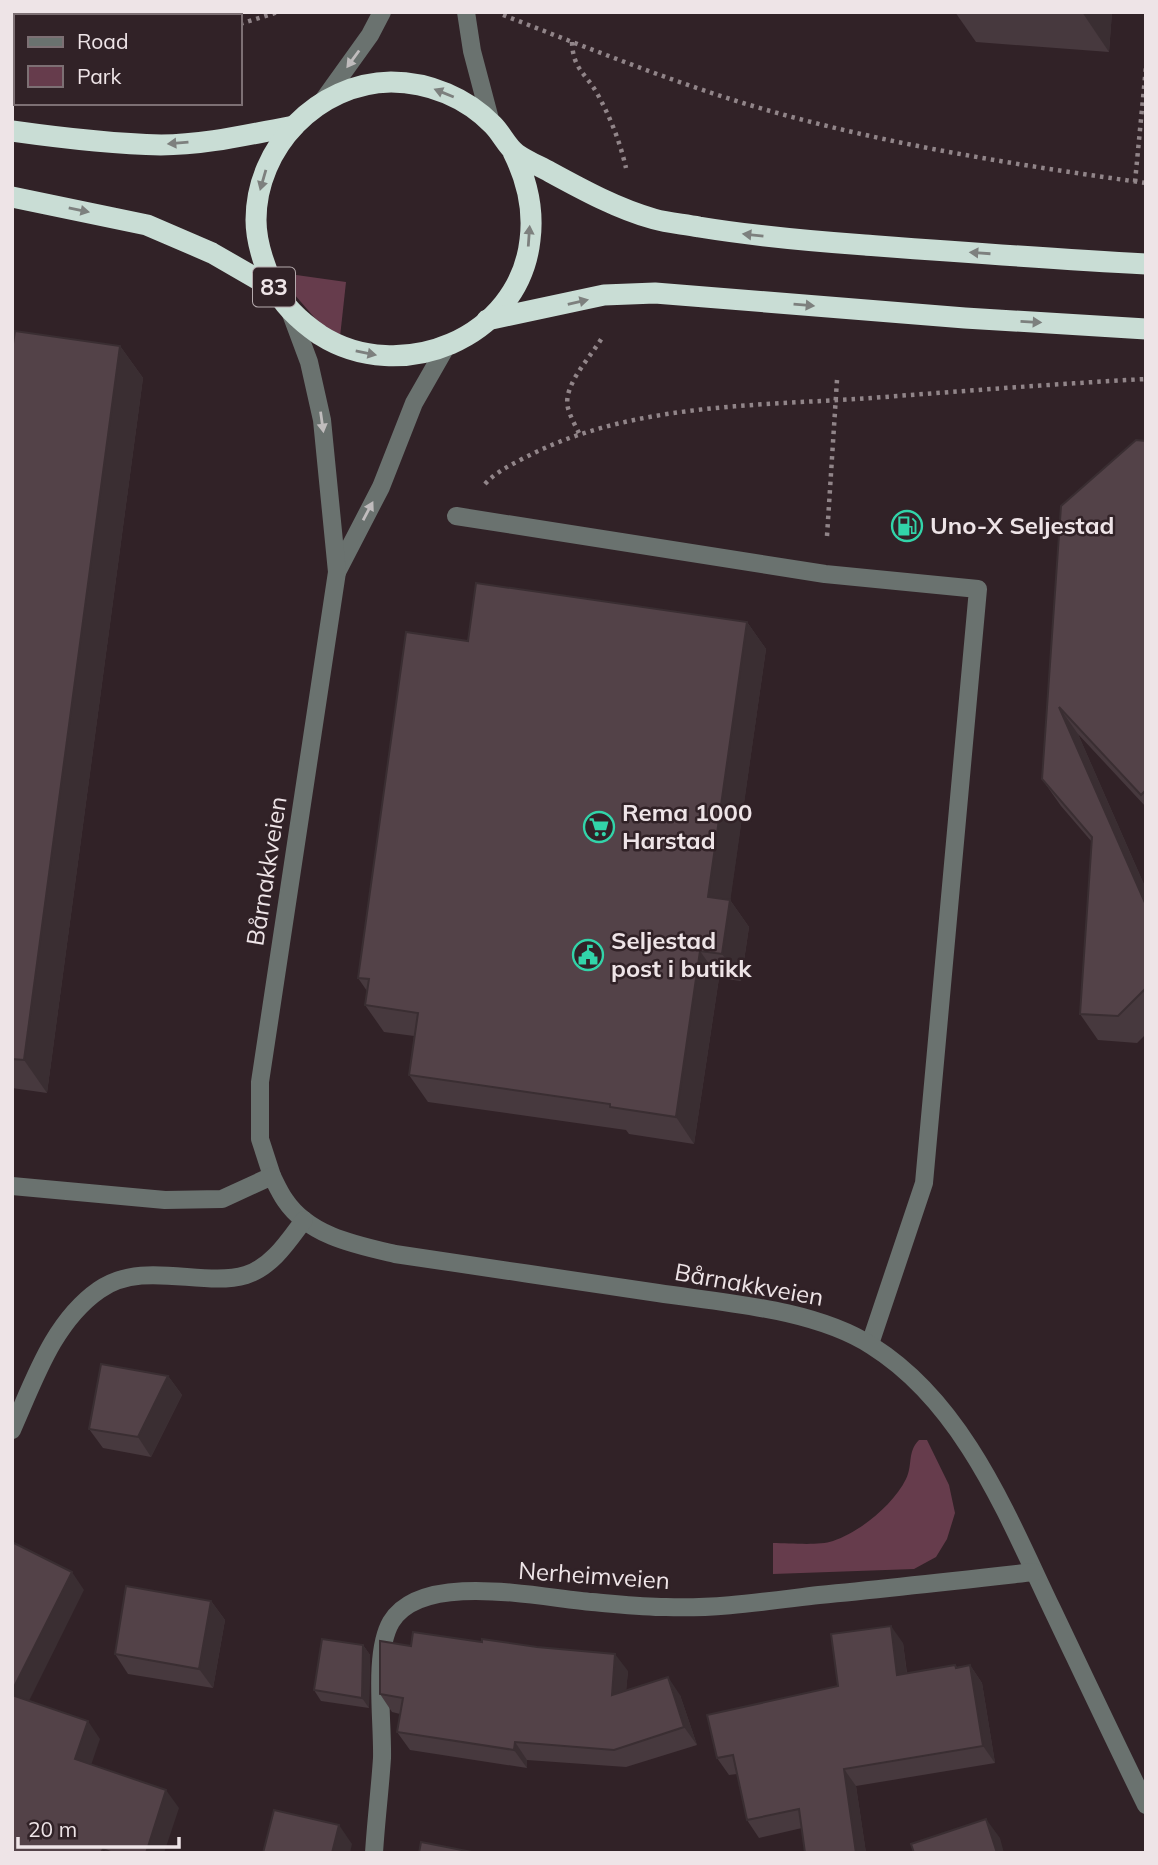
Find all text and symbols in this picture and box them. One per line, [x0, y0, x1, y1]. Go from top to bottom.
legend [14, 14, 242, 105]
text: Road [77, 28, 128, 54]
one-way arrow [346, 50, 360, 68]
text: Park [77, 63, 121, 89]
one-way arrow [434, 88, 455, 99]
one-way arrow [166, 138, 188, 149]
one-way arrow [258, 170, 268, 191]
one-way arrow [68, 205, 90, 216]
one-way arrow [524, 225, 535, 247]
one-way arrow [742, 230, 764, 241]
one-way arrow [969, 247, 991, 258]
road number: 83 [253, 268, 295, 306]
one-way arrow [567, 296, 589, 307]
one-way arrow [793, 300, 815, 311]
one-way arrow [1020, 317, 1042, 328]
one-way arrow [355, 348, 377, 359]
one-way arrow [317, 411, 328, 433]
one-way arrow [362, 502, 374, 521]
fuel station icon: Uno-X Seljestad [890, 509, 924, 543]
place label: Uno-X Seljestad [930, 510, 1114, 540]
street label: Bårnakkveien [239, 794, 293, 948]
place label: Rema 1000 Harstad [622, 797, 752, 855]
supermarket icon: Rema 1000 Harstad [582, 810, 616, 844]
place label: Seljestad post i butikk [611, 925, 752, 983]
public building icon: Seljestad post i butikk [571, 938, 605, 972]
street label: Bårnakkveien [672, 1256, 826, 1312]
street label: Nerheimveien [517, 1555, 671, 1595]
scale bar [18, 1806, 178, 1850]
text: 20 m [28, 1816, 77, 1842]

